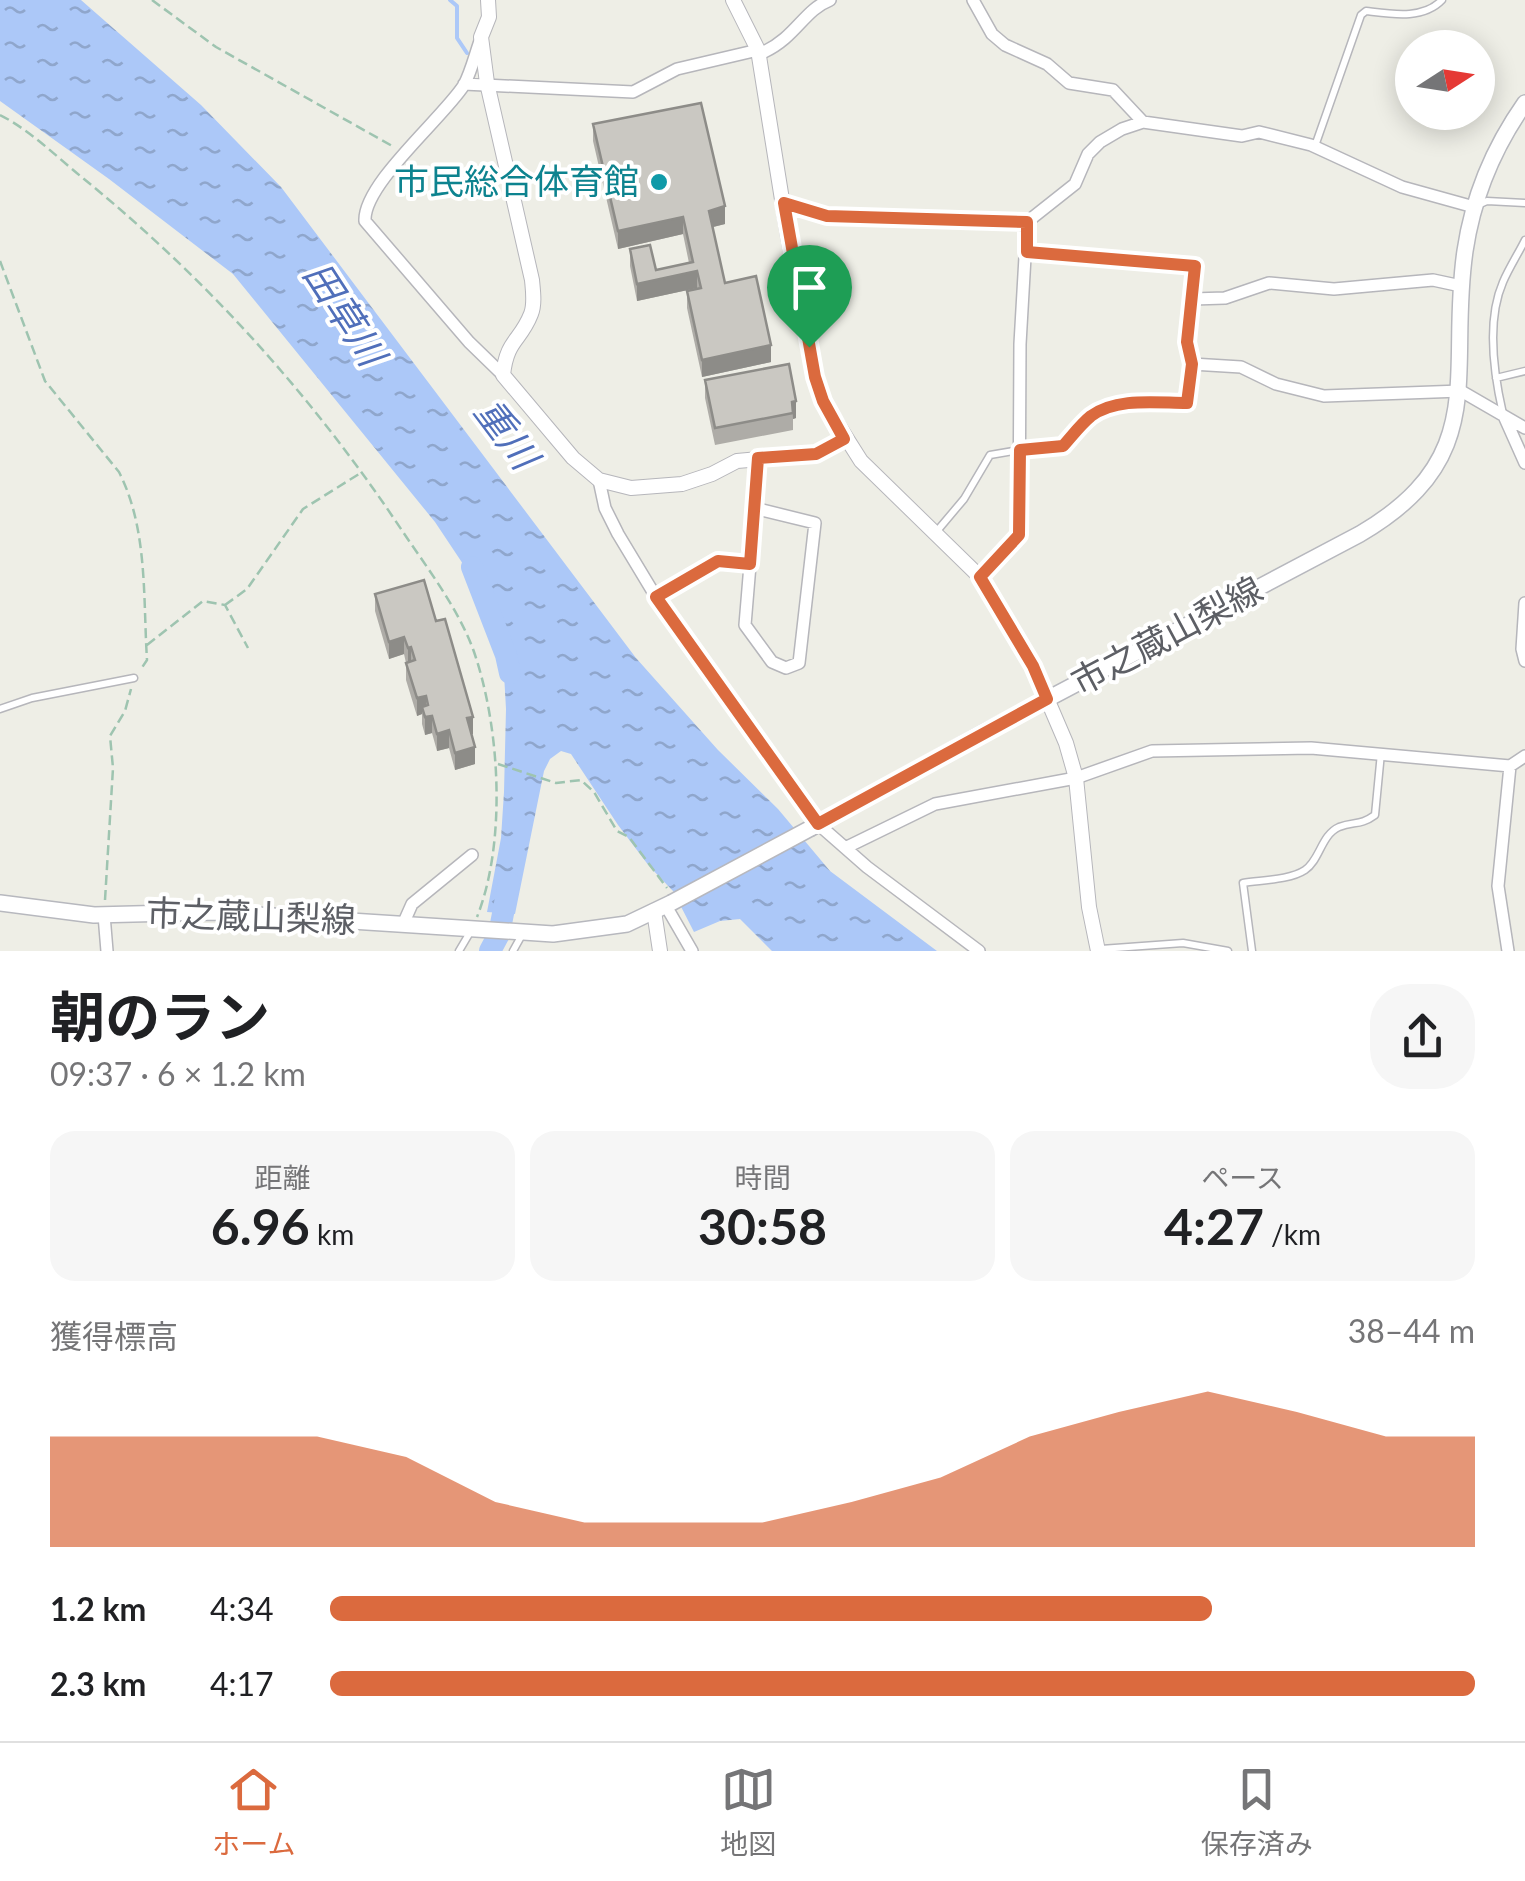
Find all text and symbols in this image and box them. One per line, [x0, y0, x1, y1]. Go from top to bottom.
north arrow [1395, 30, 1495, 130]
map controls [1395, 30, 1495, 130]
place label: 市民総合体育館 [394, 159, 639, 201]
marker: 市民総合体育館 [648, 171, 670, 193]
pin [767, 245, 852, 348]
water label: 田草川 [295, 253, 398, 377]
icon: arrive [782, 260, 837, 315]
water label: 重川 [466, 389, 551, 480]
street label: 市之蔵山梨線 [1063, 566, 1269, 702]
street label: 市之蔵山梨線 [145, 890, 357, 940]
text: 朝のラン [50, 983, 270, 1049]
button: share [1370, 984, 1475, 1089]
text: 09:37 · 6 × 1.2 km [50, 1054, 306, 1093]
text: 距離 [254, 1160, 311, 1194]
text: 時間 [734, 1160, 791, 1194]
text: ペース [1201, 1160, 1284, 1194]
text: 6.96 [211, 1196, 310, 1256]
text: 30:58 [698, 1196, 827, 1256]
text: 4:27 [1164, 1196, 1264, 1256]
text: km [310, 1217, 354, 1251]
text: /km [1264, 1217, 1321, 1251]
text: 38–44 m [1348, 1311, 1475, 1350]
text: 獲得標高 [50, 1316, 178, 1355]
text: 1.2 km [50, 1589, 146, 1628]
text: 4:34 [210, 1589, 274, 1628]
text: 2.3 km [50, 1664, 146, 1703]
text: 4:17 [210, 1664, 274, 1703]
tab: ホーム [212, 1762, 295, 1862]
tab: 地図 [720, 1762, 776, 1862]
tab: 保存済み [1201, 1762, 1313, 1862]

